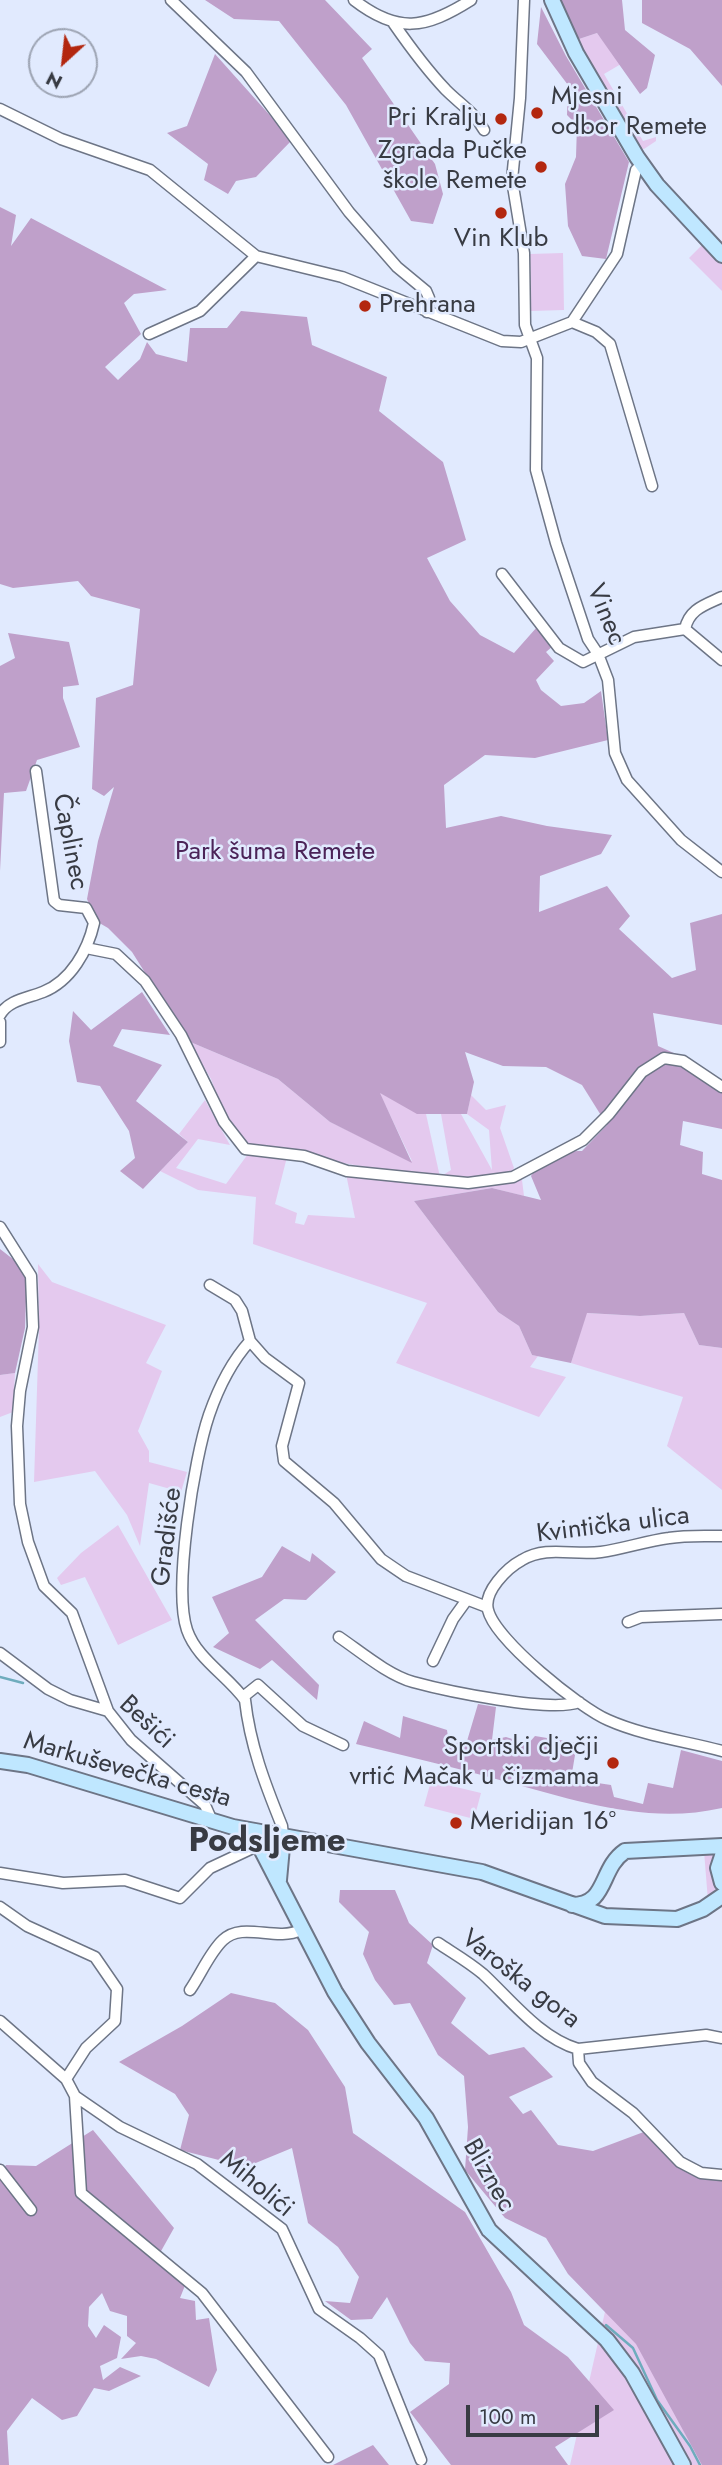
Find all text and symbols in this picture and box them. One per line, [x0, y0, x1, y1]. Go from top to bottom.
north arrow [28, 28, 98, 98]
text: N [41, 65, 67, 96]
place label: Mjesni odbor Remete [551, 82, 707, 144]
place label: Pri Kralju [388, 103, 487, 135]
marker: Mjesni odbor Remete [529, 105, 545, 121]
marker: Pri Kralju [493, 111, 509, 127]
place label: Zgrada Pučke škole Remete [378, 136, 527, 198]
marker: Zgrada Pučke škole Remete [533, 159, 549, 175]
marker: Vin Klub [493, 205, 509, 221]
place label: Vin Klub [454, 224, 548, 256]
place label: Prehrana [379, 290, 476, 322]
marker: Prehrana [357, 298, 373, 314]
street label: Vinec [579, 580, 631, 650]
street label: Čaplinec [44, 791, 94, 893]
park label: Park šuma Remete [175, 837, 375, 869]
street label: Gradišće [146, 1486, 190, 1588]
street label: Kvintička ulica [535, 1501, 691, 1551]
street label: Bešići [112, 1690, 180, 1756]
street label: Markuševečka cesta [20, 1726, 234, 1816]
place label: Sportski dječji vrtić Mačak u čizmama [350, 1732, 599, 1794]
marker: Sportski dječji vrtić Mačak u čizmama [605, 1755, 621, 1771]
place label: Meridijan 16° [470, 1807, 616, 1839]
marker: Meridijan 16° [448, 1815, 464, 1831]
district label: Podsljeme [188, 1823, 346, 1863]
street label: Varoška gora [454, 1924, 586, 2036]
street label: Bliznec [455, 2134, 521, 2218]
street label: Miholići [212, 2145, 300, 2225]
scale bar [470, 2392, 603, 2436]
text: 100 m [479, 2402, 536, 2432]

